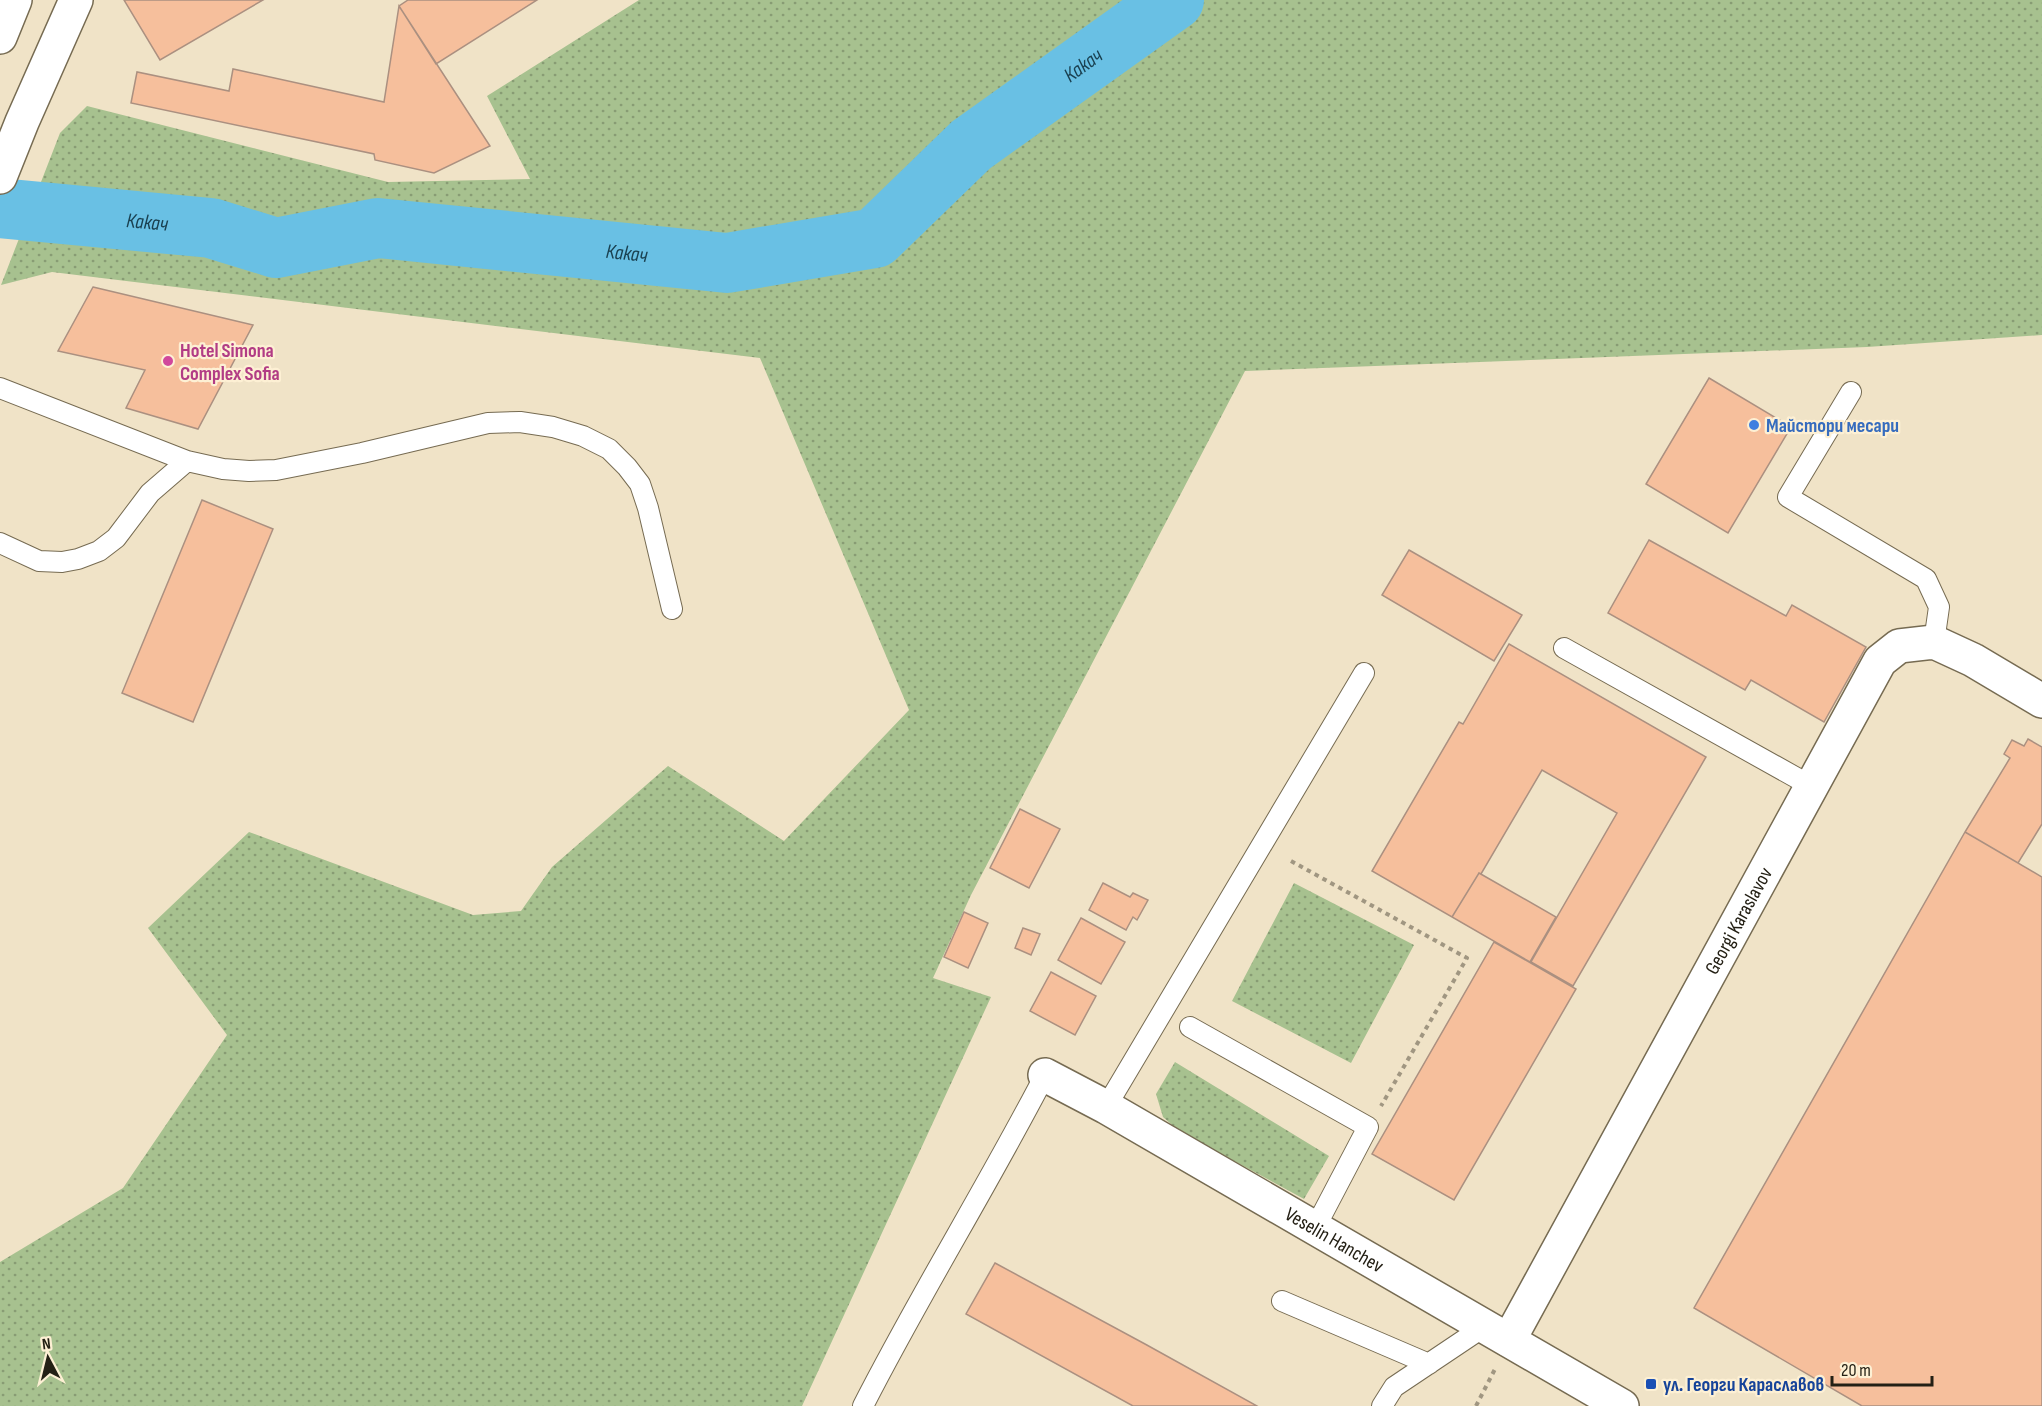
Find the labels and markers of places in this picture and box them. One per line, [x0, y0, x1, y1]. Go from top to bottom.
place label: Hotel Simona Complex Sofia [180, 339, 280, 386]
marker: Hotel Simona Complex Sofia [161, 354, 175, 368]
place label: Майстори месари [1766, 414, 1899, 438]
marker: Майстори месари [1747, 418, 1761, 432]
place label: ул. Георги Караславов [1663, 1373, 1824, 1397]
marker: ул. Георги Караславов [1644, 1377, 1658, 1391]

